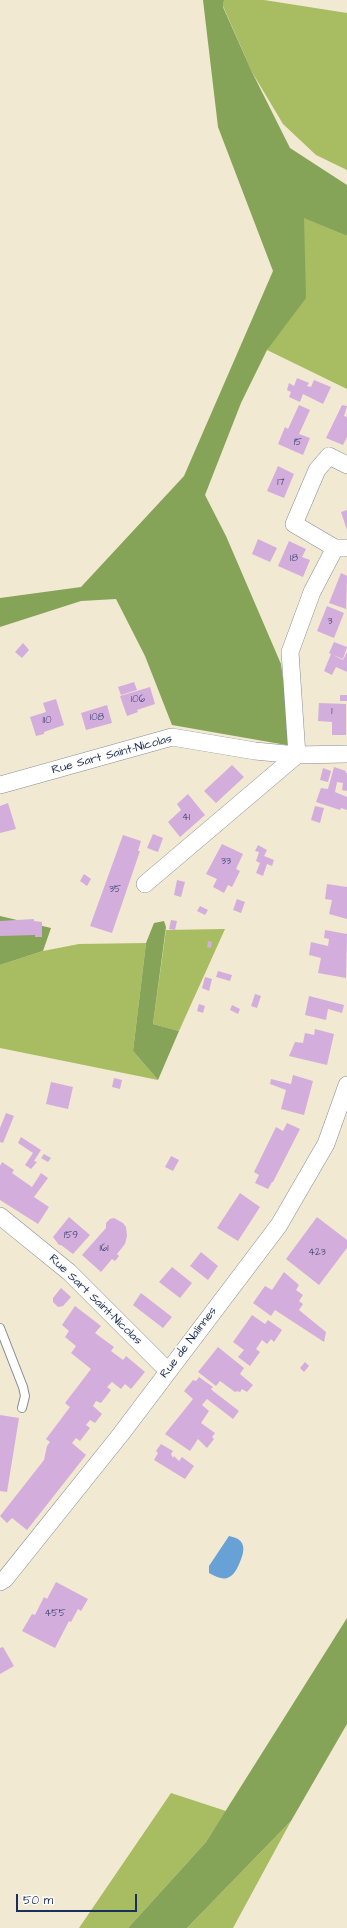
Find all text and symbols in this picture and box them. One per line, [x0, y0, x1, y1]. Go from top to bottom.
house number: 15 [294, 437, 302, 449]
house number: 17 [277, 477, 285, 489]
house number: 18 [290, 553, 298, 565]
house number: 3 [327, 616, 333, 628]
house number: 106 [131, 694, 145, 706]
house number: 1 [331, 706, 333, 718]
house number: 108 [90, 712, 104, 724]
house number: 110 [43, 715, 51, 727]
street label: Rue Sart Saint-Nicolas [50, 732, 174, 778]
house number: 41 [182, 812, 190, 824]
house number: 33 [221, 856, 231, 868]
house number: 35 [109, 884, 121, 896]
house number: 159 [64, 1230, 78, 1242]
house number: 161 [100, 1243, 108, 1255]
house number: 423 [308, 1247, 326, 1259]
street label: Rue Sart Saint-Nicolas [45, 1252, 145, 1348]
street label: Rue de Nalinnes [158, 1305, 220, 1381]
house number: 455 [45, 1608, 65, 1620]
scale bar [18, 1886, 139, 1912]
text: 50 m [23, 1892, 53, 1909]

